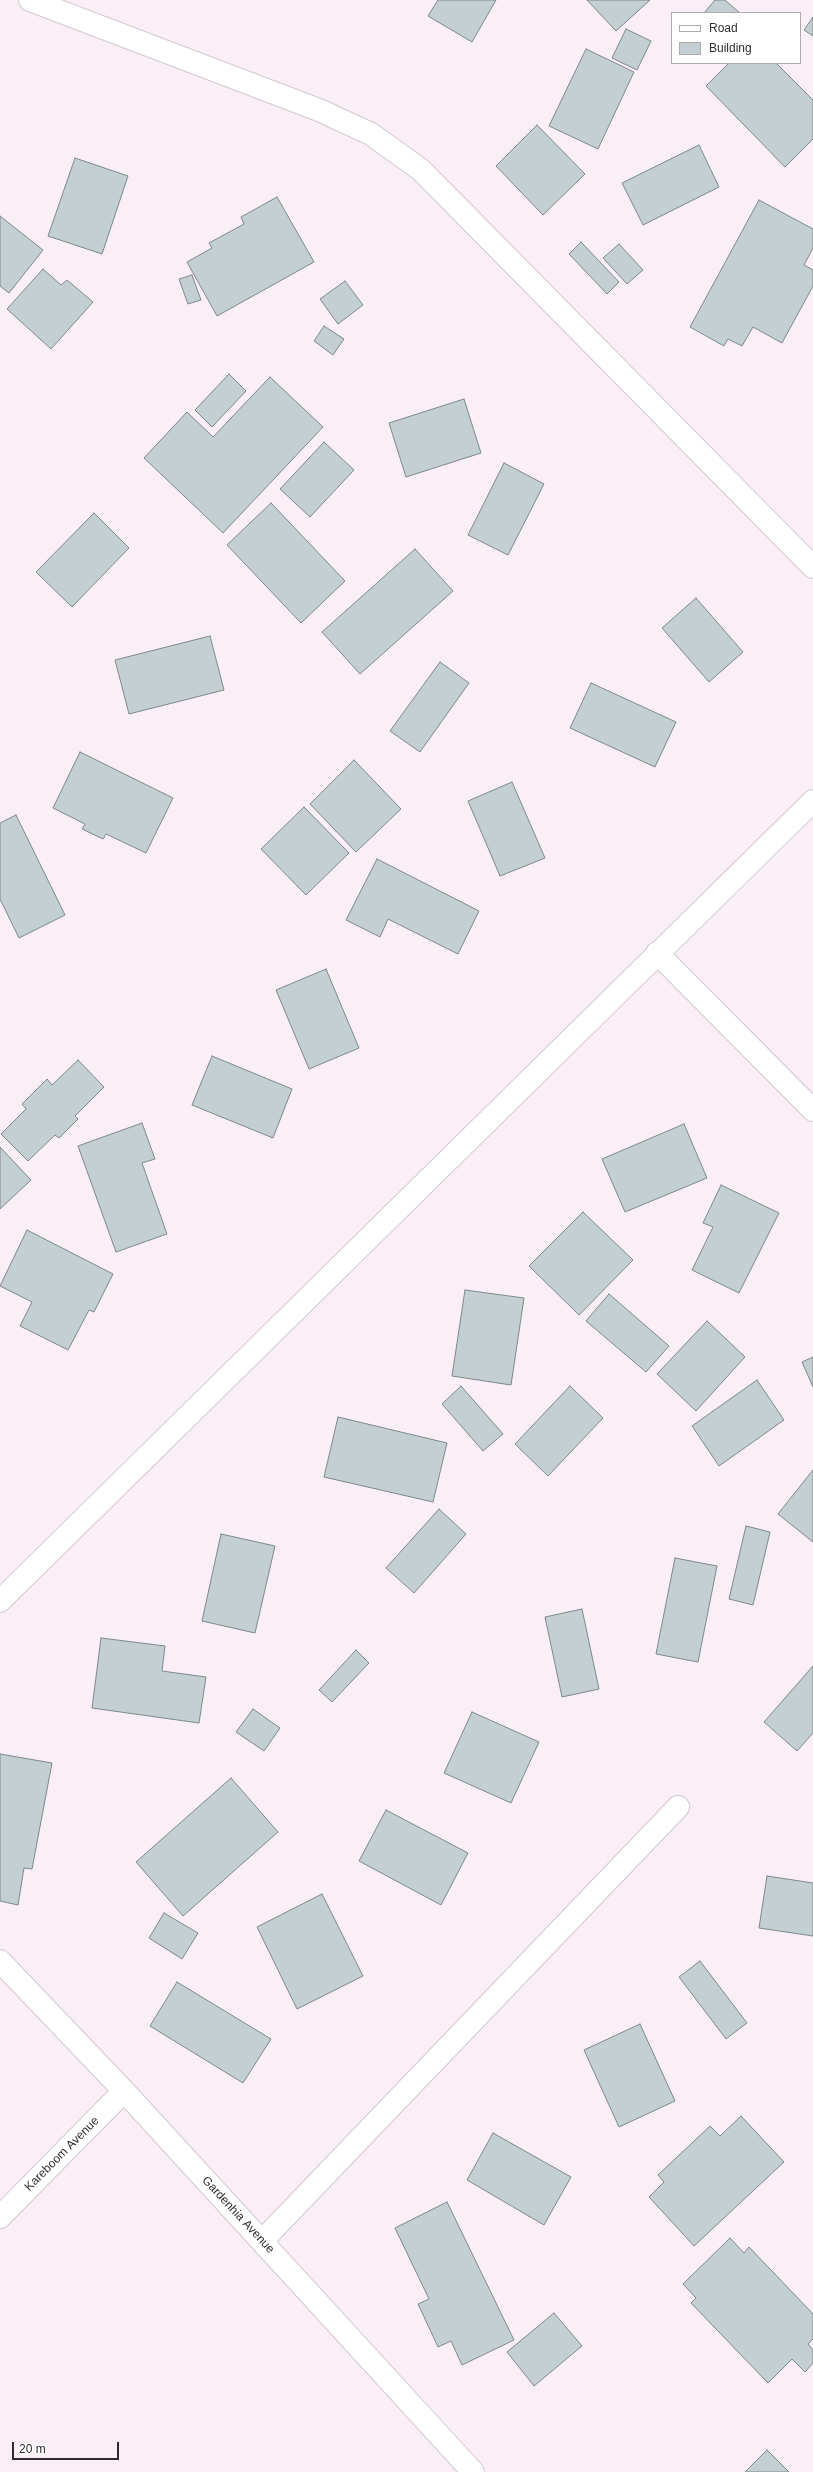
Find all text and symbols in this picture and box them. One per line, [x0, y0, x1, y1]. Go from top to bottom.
legend [671, 12, 801, 64]
text: Road [709, 21, 738, 35]
text: Building [709, 41, 752, 55]
street label: Kareboom Avenue [22, 2114, 102, 2194]
street label: Gardenhia Avenue [199, 2174, 277, 2256]
scale bar [14, 2434, 121, 2460]
text: 20 m [19, 2442, 46, 2456]

